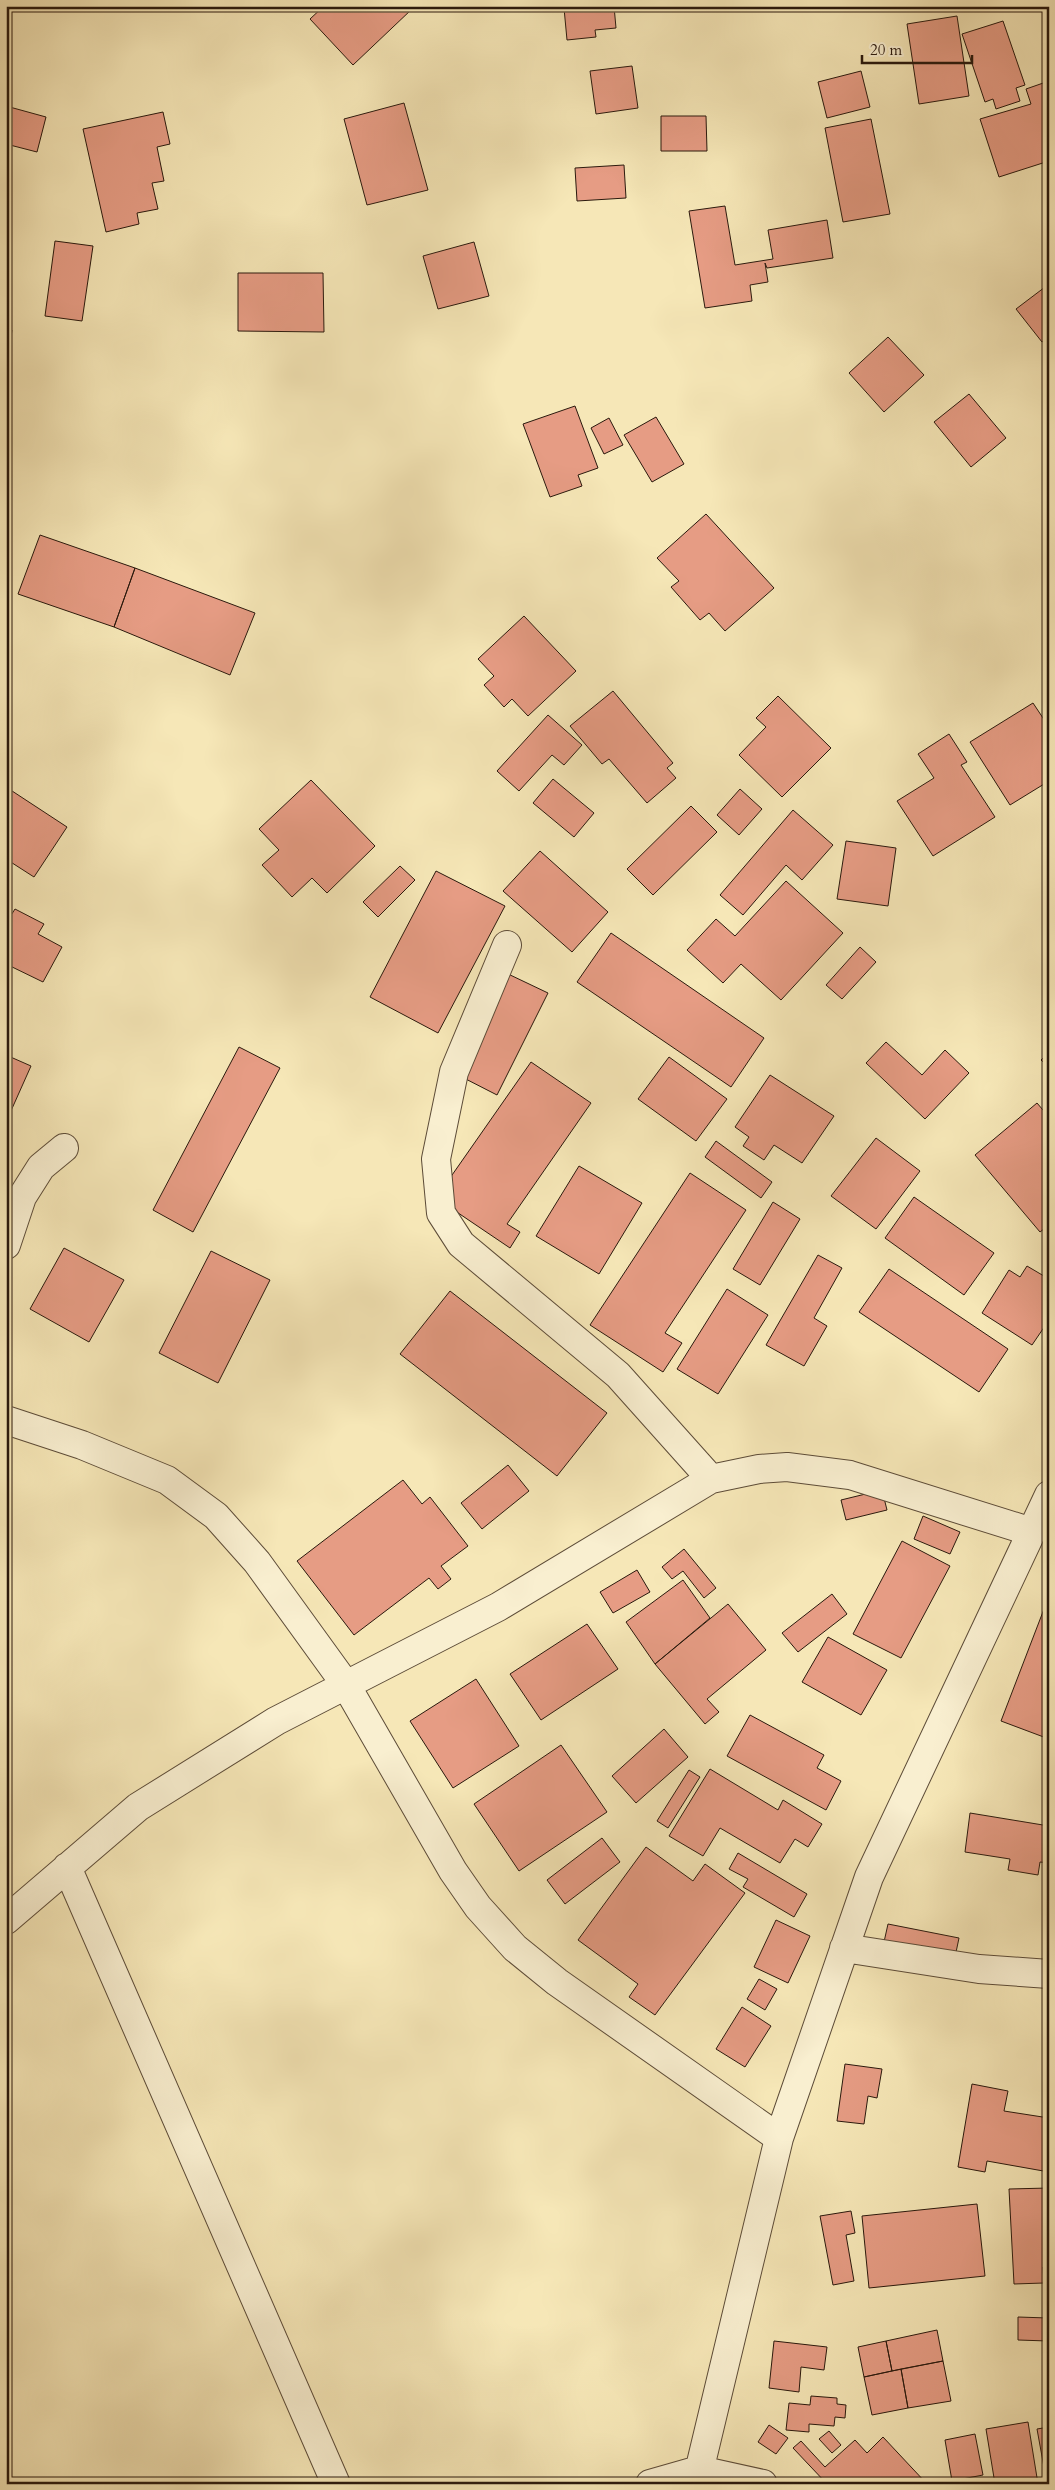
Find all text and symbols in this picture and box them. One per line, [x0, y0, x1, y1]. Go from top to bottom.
scale bar [862, 32, 972, 64]
text: 20 m [870, 40, 902, 60]

